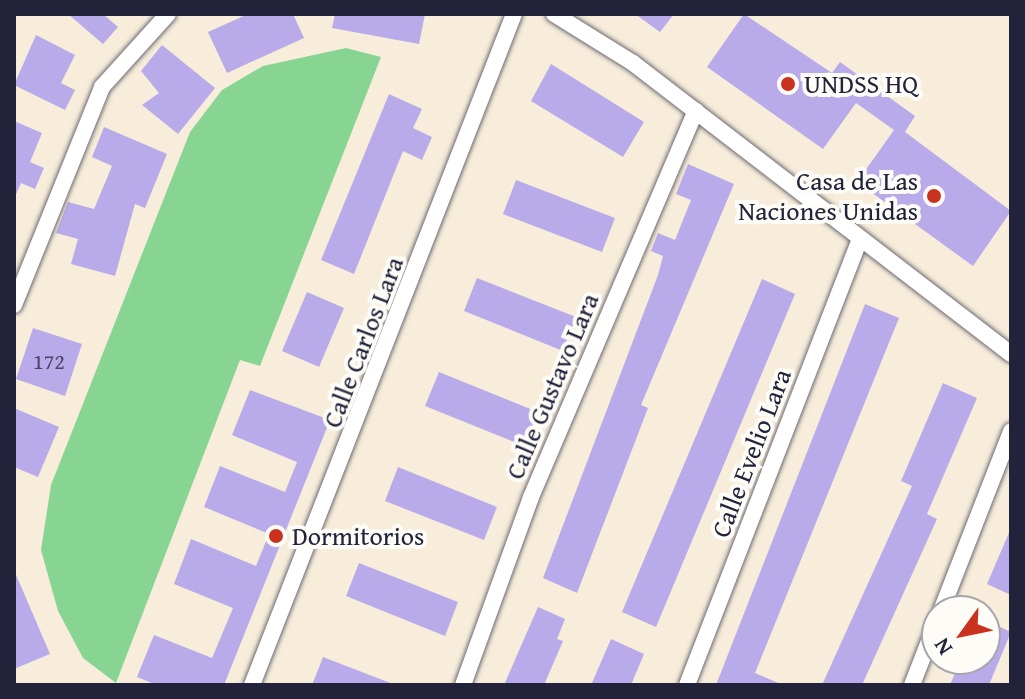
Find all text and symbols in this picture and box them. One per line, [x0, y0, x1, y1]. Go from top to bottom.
place label: UNDSS HQ [804, 68, 918, 100]
marker: UNDSS HQ [779, 75, 797, 93]
place label: Casa de Las Naciones Unidas [738, 165, 918, 226]
marker: Casa de Las Naciones Unidas [925, 187, 943, 205]
street label: Calle Carlos Lara [316, 252, 410, 432]
street label: Calle Gustavo Lara [499, 288, 605, 484]
house number: 172 [33, 349, 65, 375]
street label: Calle Evelio Lara [705, 364, 797, 542]
place label: Dormitorios [292, 520, 424, 552]
marker: Dormitorios [267, 527, 285, 545]
north arrow [921, 595, 1001, 675]
text: N [925, 632, 960, 662]

